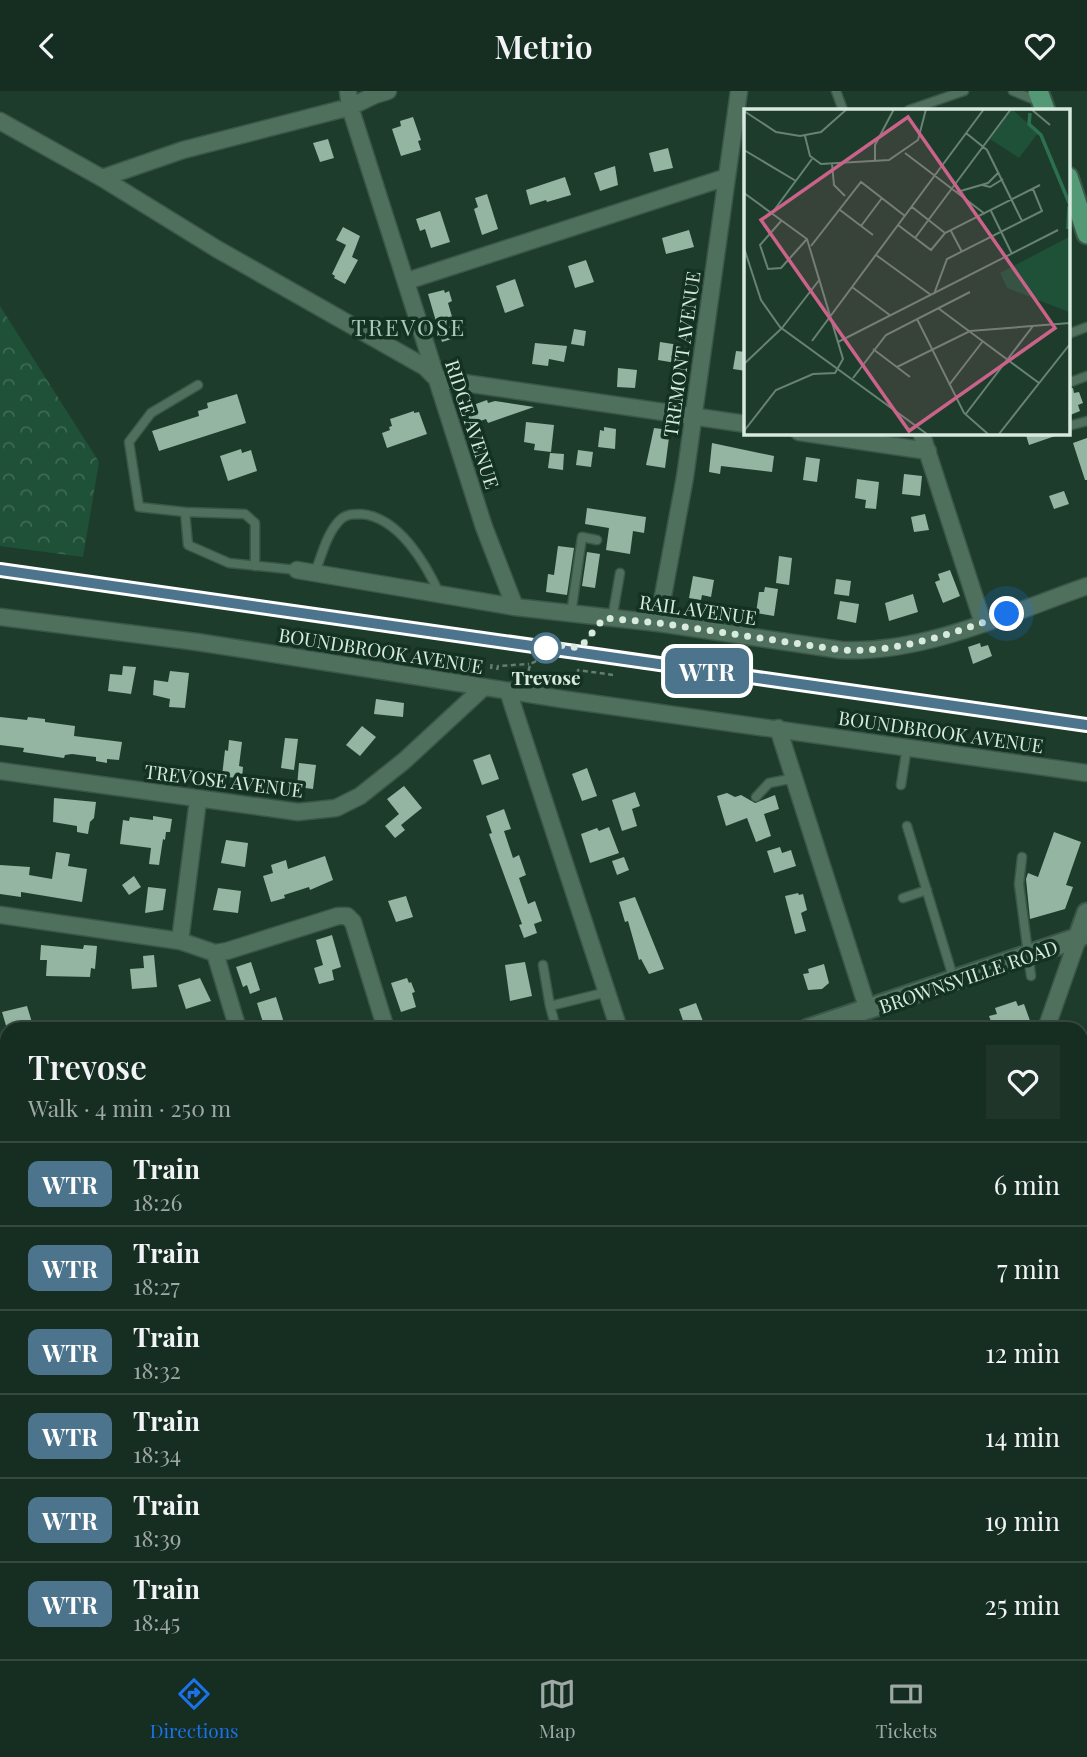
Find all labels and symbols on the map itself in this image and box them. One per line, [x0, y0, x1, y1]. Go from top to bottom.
inset map [744, 109, 1070, 434]
street label: TREMONT AVENUE [656, 269, 706, 439]
district label: TREVOSE [352, 311, 466, 342]
street label: RIDGE AVENUE [440, 356, 506, 492]
street label: RAIL AVENUE [638, 588, 758, 630]
your location [989, 596, 1024, 631]
street label: BOUNDBROOK AVENUE [277, 621, 485, 679]
marker: Trevose [531, 633, 561, 663]
line badge: WTR [667, 648, 747, 694]
place label: Trevose [511, 664, 581, 690]
street label: BOUNDBROOK AVENUE [837, 704, 1045, 758]
street label: TREVOSE AVENUE [143, 757, 305, 803]
street label: BROWNSVILLE ROAD [875, 933, 1061, 1019]

